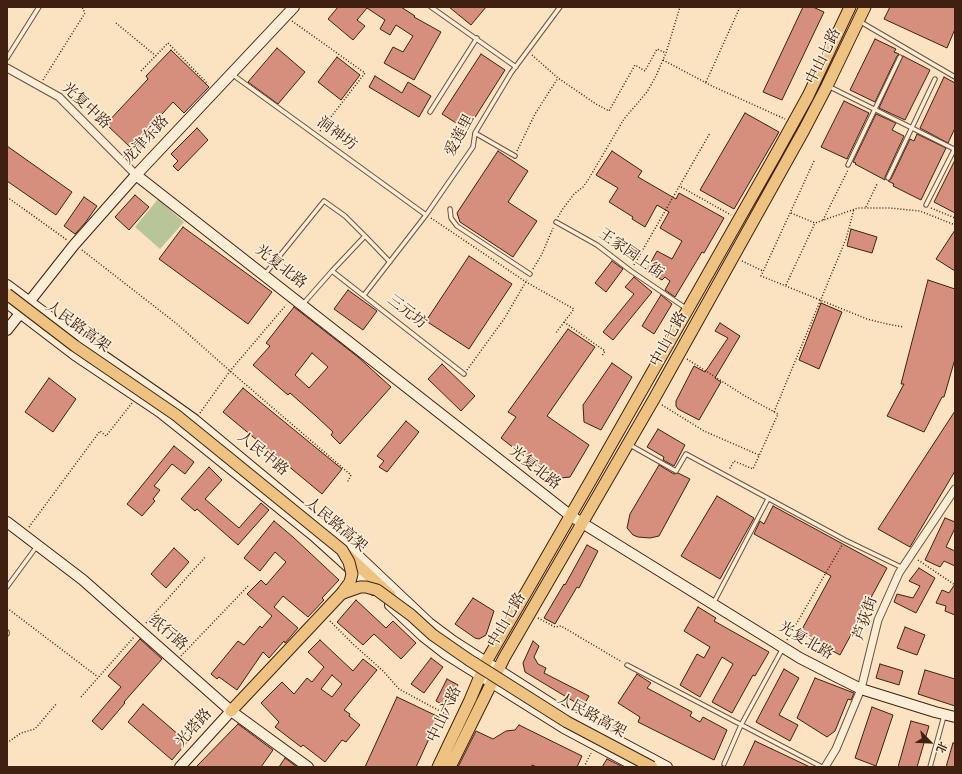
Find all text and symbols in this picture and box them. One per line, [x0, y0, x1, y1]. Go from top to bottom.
street label: 中山七路 [804, 26, 846, 88]
street label: 光复中路 [57, 80, 113, 134]
street label: 爱莲里 [442, 112, 480, 160]
street label: 龙津东路 [120, 113, 174, 169]
street label: 洞神坊 [313, 114, 359, 156]
street label: 王家园上街 [594, 226, 666, 284]
street label: 光复北路 [251, 242, 309, 294]
street label: 三元坊 [383, 292, 429, 334]
street label: 人民路高架 [41, 299, 113, 357]
street label: 中山七路 [648, 309, 692, 371]
street label: 人民中路 [233, 429, 291, 481]
street label: 光复北路 [505, 443, 563, 495]
street label: 人民路高架 [300, 495, 370, 557]
street label: 中山七路 [485, 591, 531, 651]
street label: 芦荻街 [851, 595, 883, 643]
street label: 纸行路 [144, 612, 190, 656]
street label: 光复北路 [775, 619, 835, 665]
street label: 中山六路 [425, 684, 467, 746]
street label: 人民路高架 [554, 691, 628, 743]
street label: 光塔路 [173, 706, 217, 752]
north arrow [910, 722, 950, 762]
text: 北 [931, 739, 951, 755]

